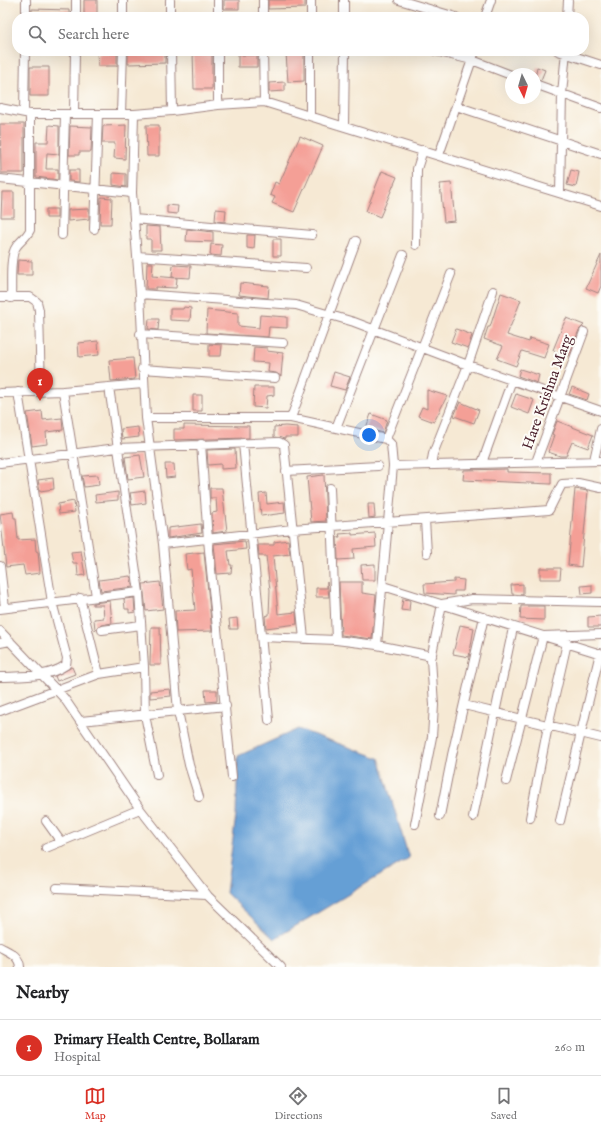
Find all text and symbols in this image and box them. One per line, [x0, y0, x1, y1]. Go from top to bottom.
search box [12, 12, 589, 56]
icon: search [26, 23, 48, 45]
text: Search here [58, 25, 129, 44]
north arrow [505, 68, 541, 104]
street label: Hare Krishna Marg [518, 331, 577, 452]
pin: 1 [27, 368, 53, 401]
your location [359, 425, 379, 445]
text: Nearby [16, 983, 69, 1004]
text: Primary Health Centre, Bollaram [54, 1030, 260, 1049]
text: 1 [27, 1039, 31, 1056]
text: 260 m [554, 1039, 585, 1056]
text: Hospital [54, 1049, 101, 1066]
tab: Map [84, 1085, 106, 1123]
tab: Directions [275, 1085, 322, 1123]
tab: Saved [491, 1085, 517, 1123]

